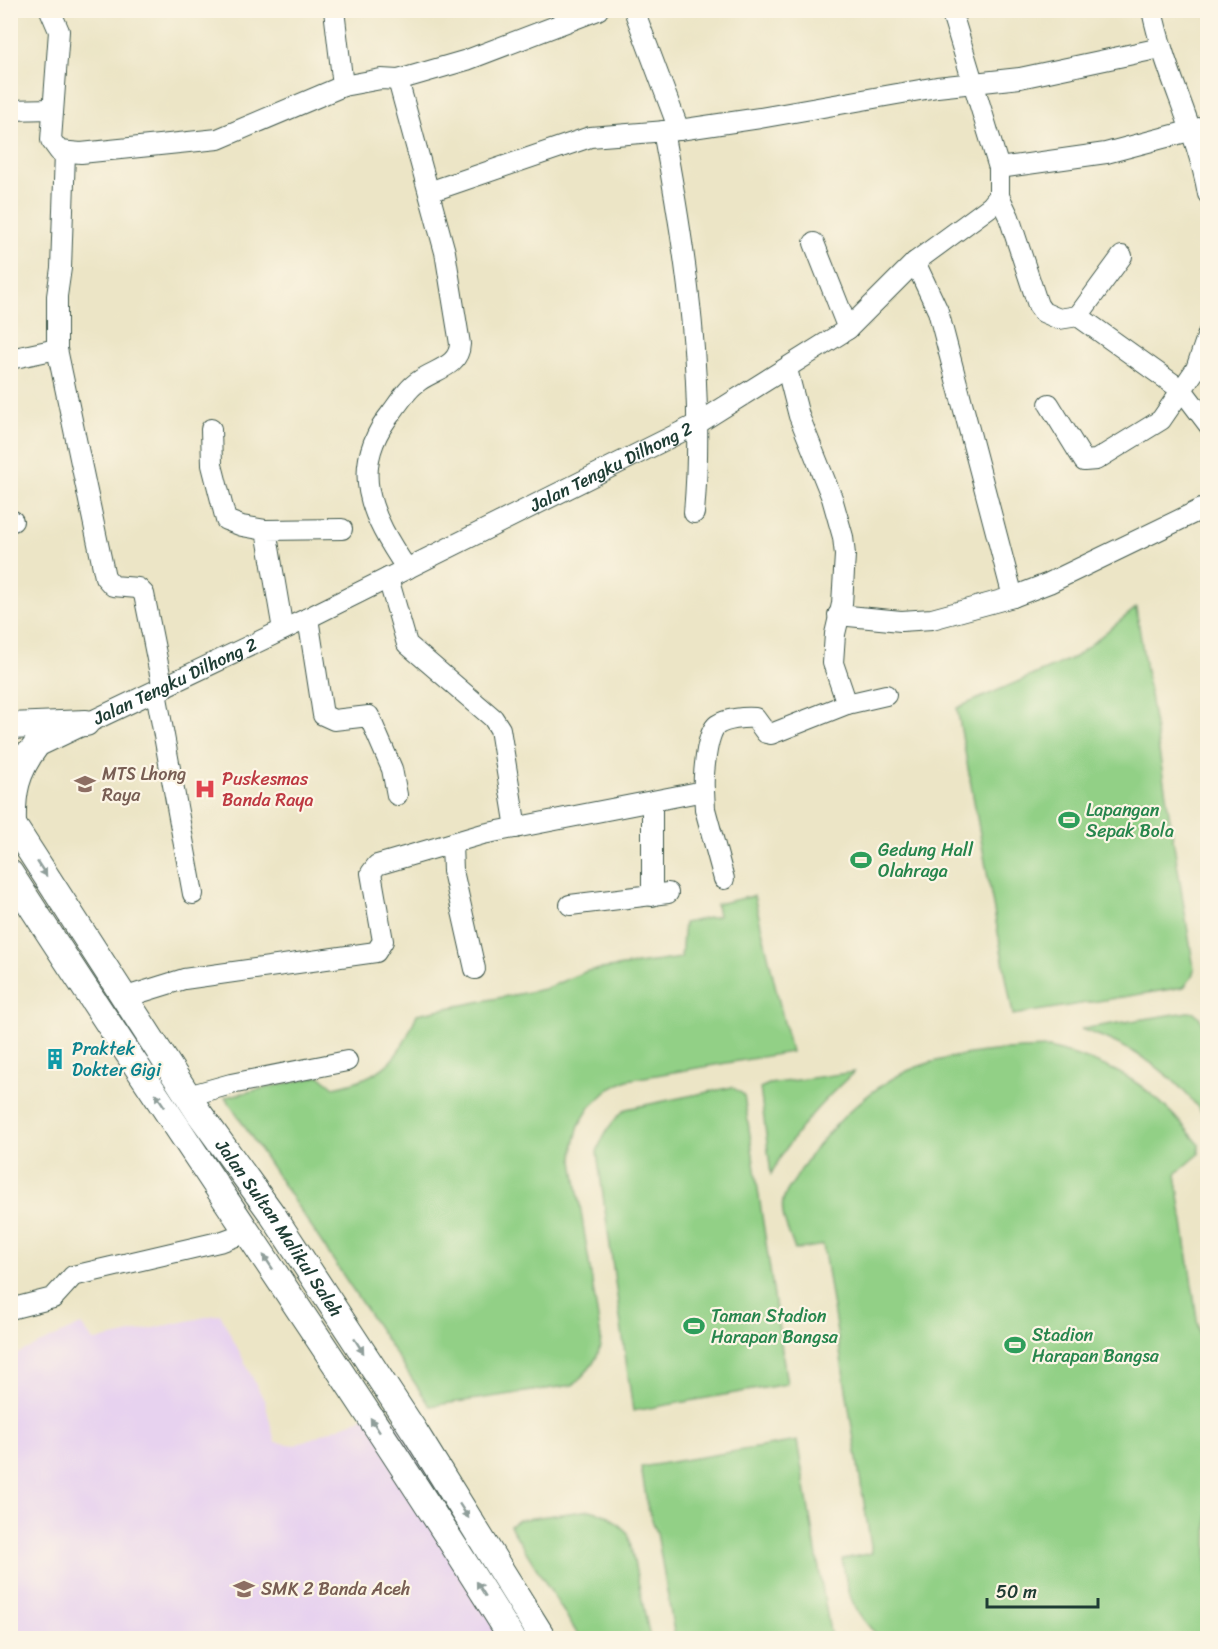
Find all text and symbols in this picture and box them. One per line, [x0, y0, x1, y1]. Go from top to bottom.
street label: Jalan Tengku Dilhong 2 [523, 413, 698, 521]
street label: Jalan Tengku Dilhong 2 [87, 628, 263, 735]
place label: MTS Lhong Raya [102, 758, 186, 811]
place label: Puskesmas Banda Raya [222, 763, 314, 816]
school or university icon: MTS Lhong Raya [73, 772, 97, 796]
hospital icon: Puskesmas Banda Raya [193, 777, 217, 801]
place label: Lapangan Sepak Bola [1086, 794, 1174, 847]
sports icon: Lapangan Sepak Bola [1057, 808, 1081, 832]
place label: Gedung Hall Olahraga [878, 834, 974, 887]
sports icon: Gedung Hall Olahraga [849, 848, 873, 872]
one-way arrow [37, 861, 48, 877]
place label: Praktek Dokter Gigi [72, 1033, 162, 1086]
building icon: Praktek Dokter Gigi [43, 1047, 67, 1071]
one-way arrow [155, 1092, 166, 1108]
street label: Jalan Sultan Malikul Saleh [206, 1131, 352, 1324]
one-way arrow [262, 1255, 274, 1271]
place label: Taman Stadion Harapan Bangsa [711, 1300, 839, 1353]
sports icon: Taman Stadion Harapan Bangsa [682, 1314, 706, 1338]
place label: Stadion Harapan Bangsa [1032, 1319, 1160, 1372]
sports icon: Stadion Harapan Bangsa [1003, 1333, 1027, 1357]
one-way arrow [354, 1338, 365, 1354]
one-way arrow [370, 1417, 381, 1433]
one-way arrow [458, 1503, 469, 1519]
scale bar [987, 1571, 1098, 1609]
place label: SMK 2 Banda Aceh [261, 1573, 410, 1605]
text: 50 m [996, 1576, 1037, 1608]
school or university icon: SMK 2 Banda Aceh [232, 1577, 256, 1601]
one-way arrow [476, 1581, 487, 1597]

